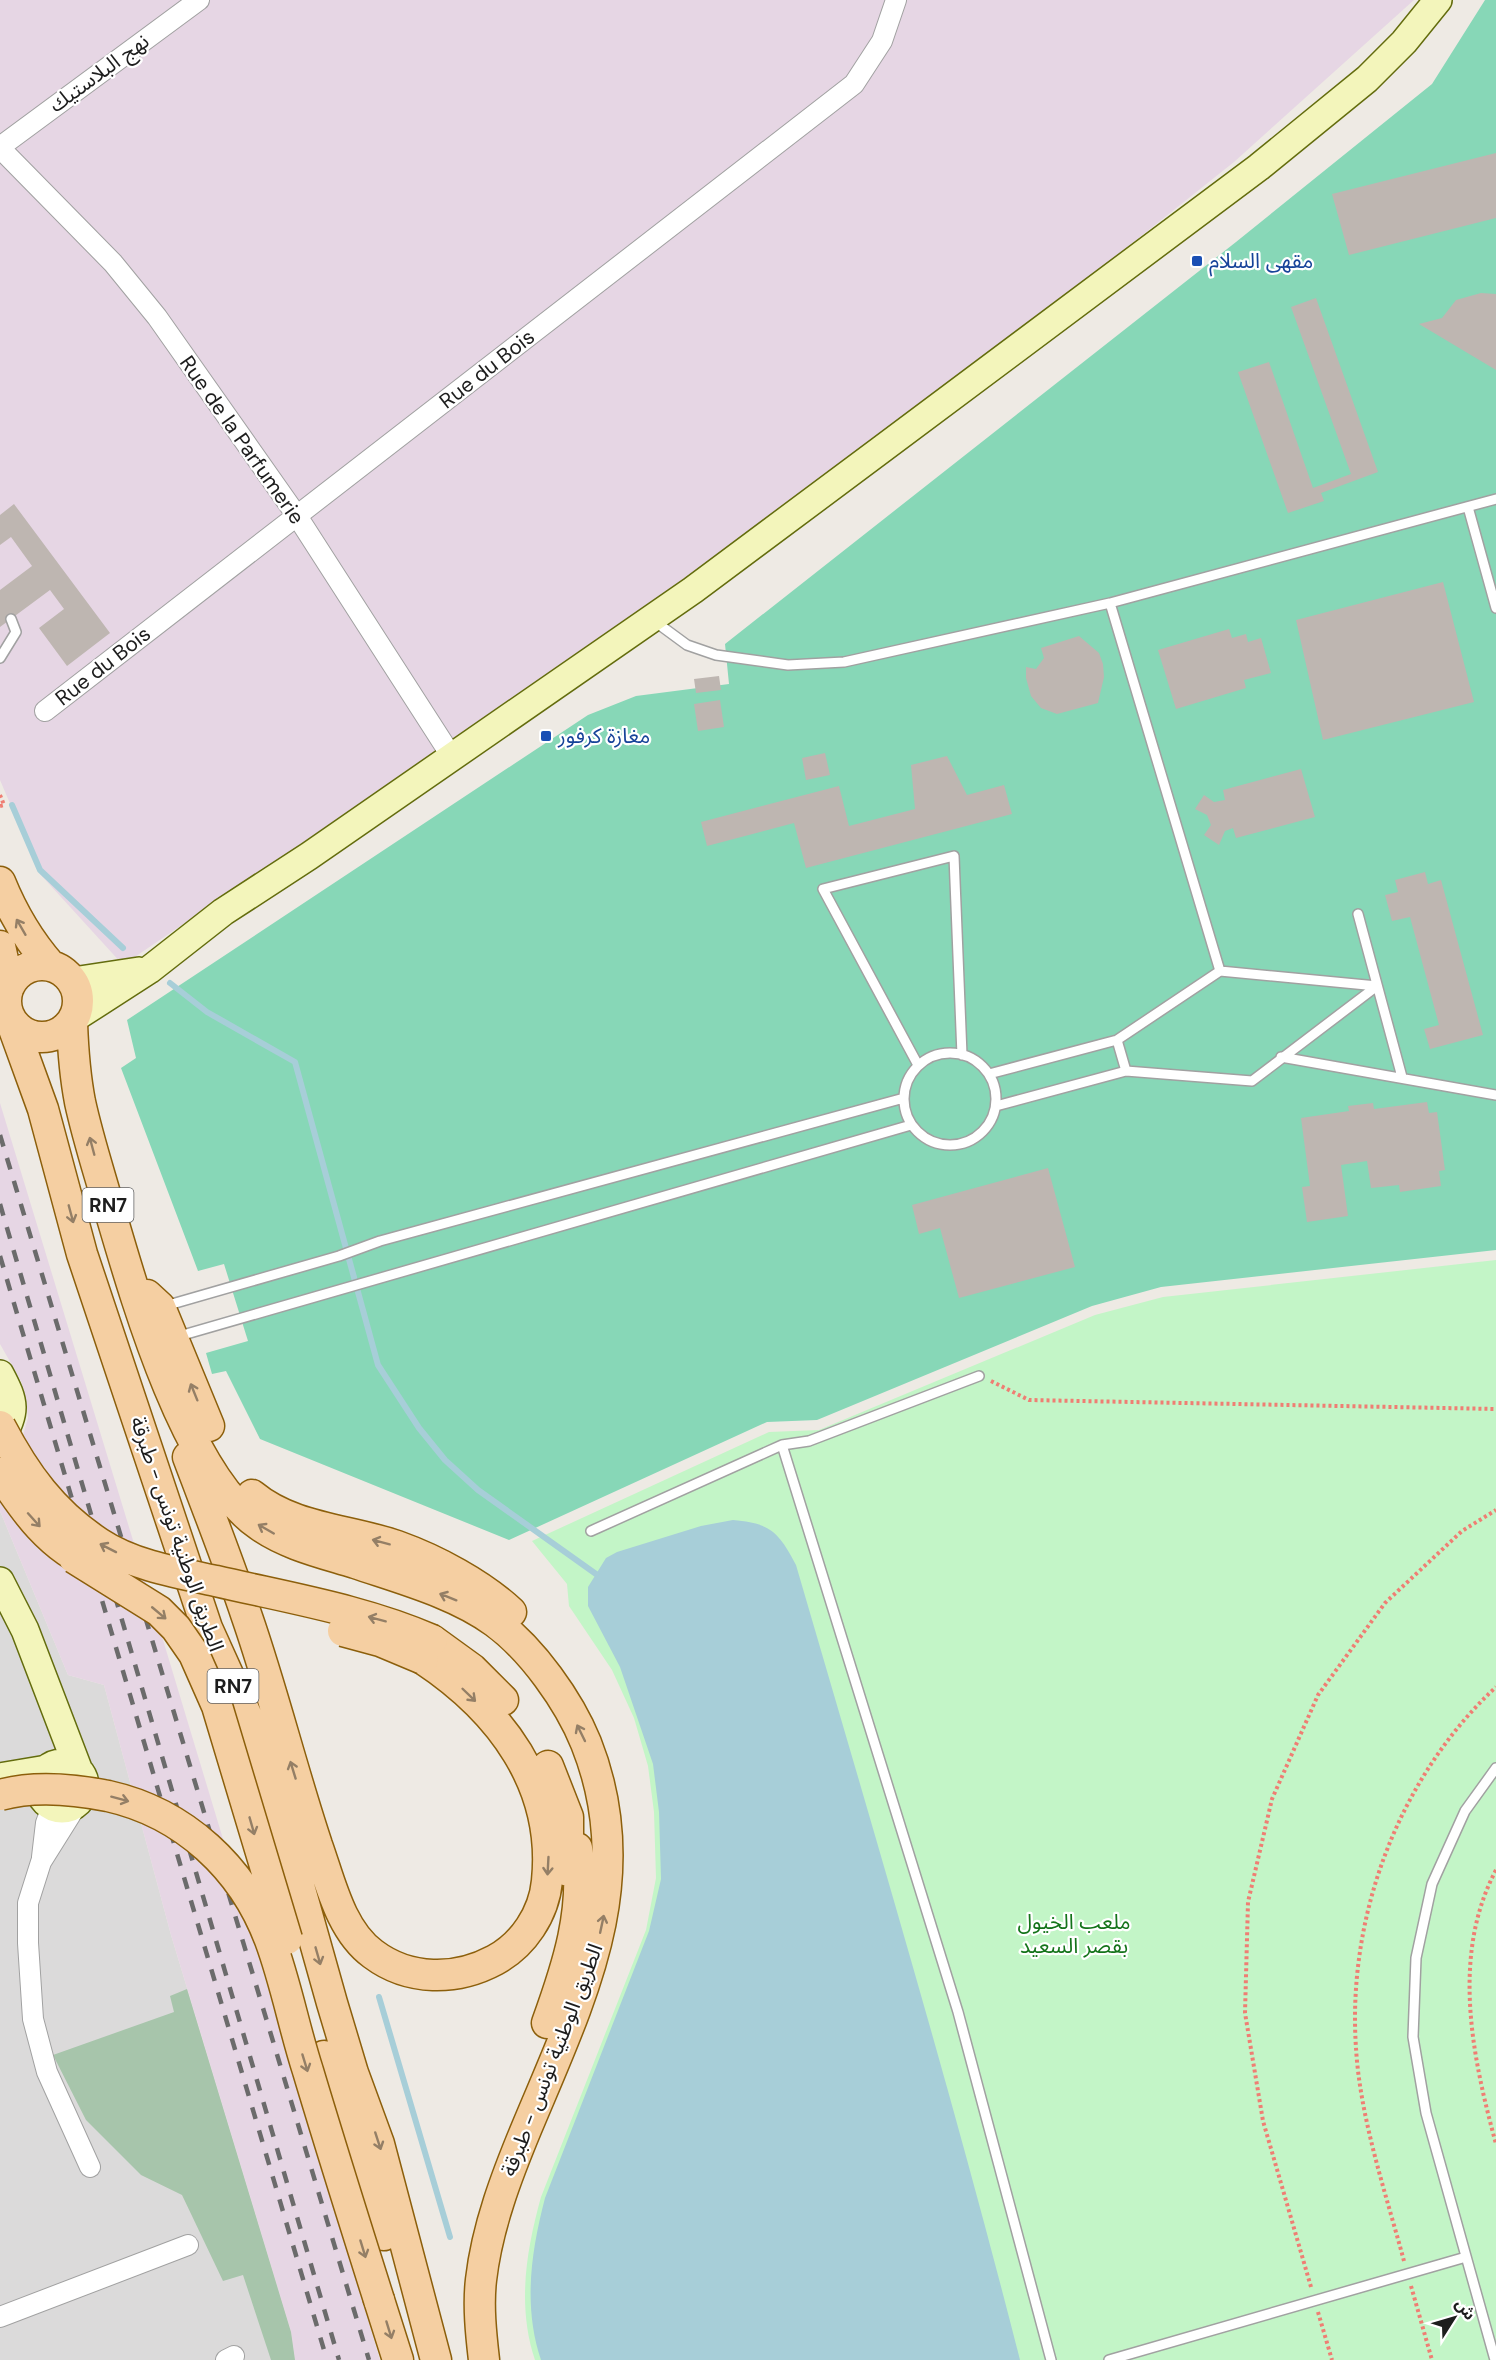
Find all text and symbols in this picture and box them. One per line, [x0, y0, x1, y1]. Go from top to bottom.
street label: نهج البلاستيك [43, 27, 155, 120]
place label: مقهى السلام [1209, 247, 1313, 277]
marker: مقهى السلام [1190, 254, 1204, 268]
street label: Rue du Bois [434, 323, 540, 415]
street label: Rue de la Parfumerie [173, 350, 311, 530]
street label: Rue du Bois [50, 620, 156, 712]
place label: مغازة كرفور [557, 722, 650, 750]
marker: مغازة كرفور [539, 729, 553, 743]
one-way arrow [15, 919, 27, 936]
one-way arrow [85, 1137, 97, 1156]
road number: RN7 [82, 1188, 134, 1222]
one-way arrow [65, 1204, 77, 1223]
one-way arrow [188, 1383, 199, 1402]
street label: الطريق الوطنية تونس - طبرقة [124, 1413, 230, 1655]
one-way arrow [27, 1512, 41, 1527]
one-way arrow [258, 1523, 275, 1535]
one-way arrow [372, 1536, 391, 1547]
one-way arrow [100, 1542, 118, 1553]
one-way arrow [439, 1591, 458, 1602]
one-way arrow [151, 1606, 167, 1619]
one-way arrow [368, 1613, 387, 1624]
road number: RN7 [208, 1669, 258, 1703]
one-way arrow [461, 1688, 476, 1702]
one-way arrow [574, 1724, 586, 1742]
one-way arrow [287, 1760, 298, 1779]
one-way arrow [110, 1794, 129, 1806]
one-way arrow [247, 1816, 258, 1835]
one-way arrow [542, 1855, 553, 1875]
park label: ملعب الخيول بقصر السعيد [1018, 1908, 1130, 1960]
one-way arrow [597, 1914, 608, 1934]
street label: الطريق الوطنية تونس - طبرقة [495, 1940, 609, 2180]
one-way arrow [313, 1946, 324, 1965]
one-way arrow [300, 2053, 311, 2072]
one-way arrow [373, 2132, 384, 2151]
one-way arrow [359, 2239, 370, 2258]
north arrow [1424, 2288, 1484, 2348]
text: ش [1451, 2294, 1481, 2324]
one-way arrow [384, 2320, 395, 2339]

